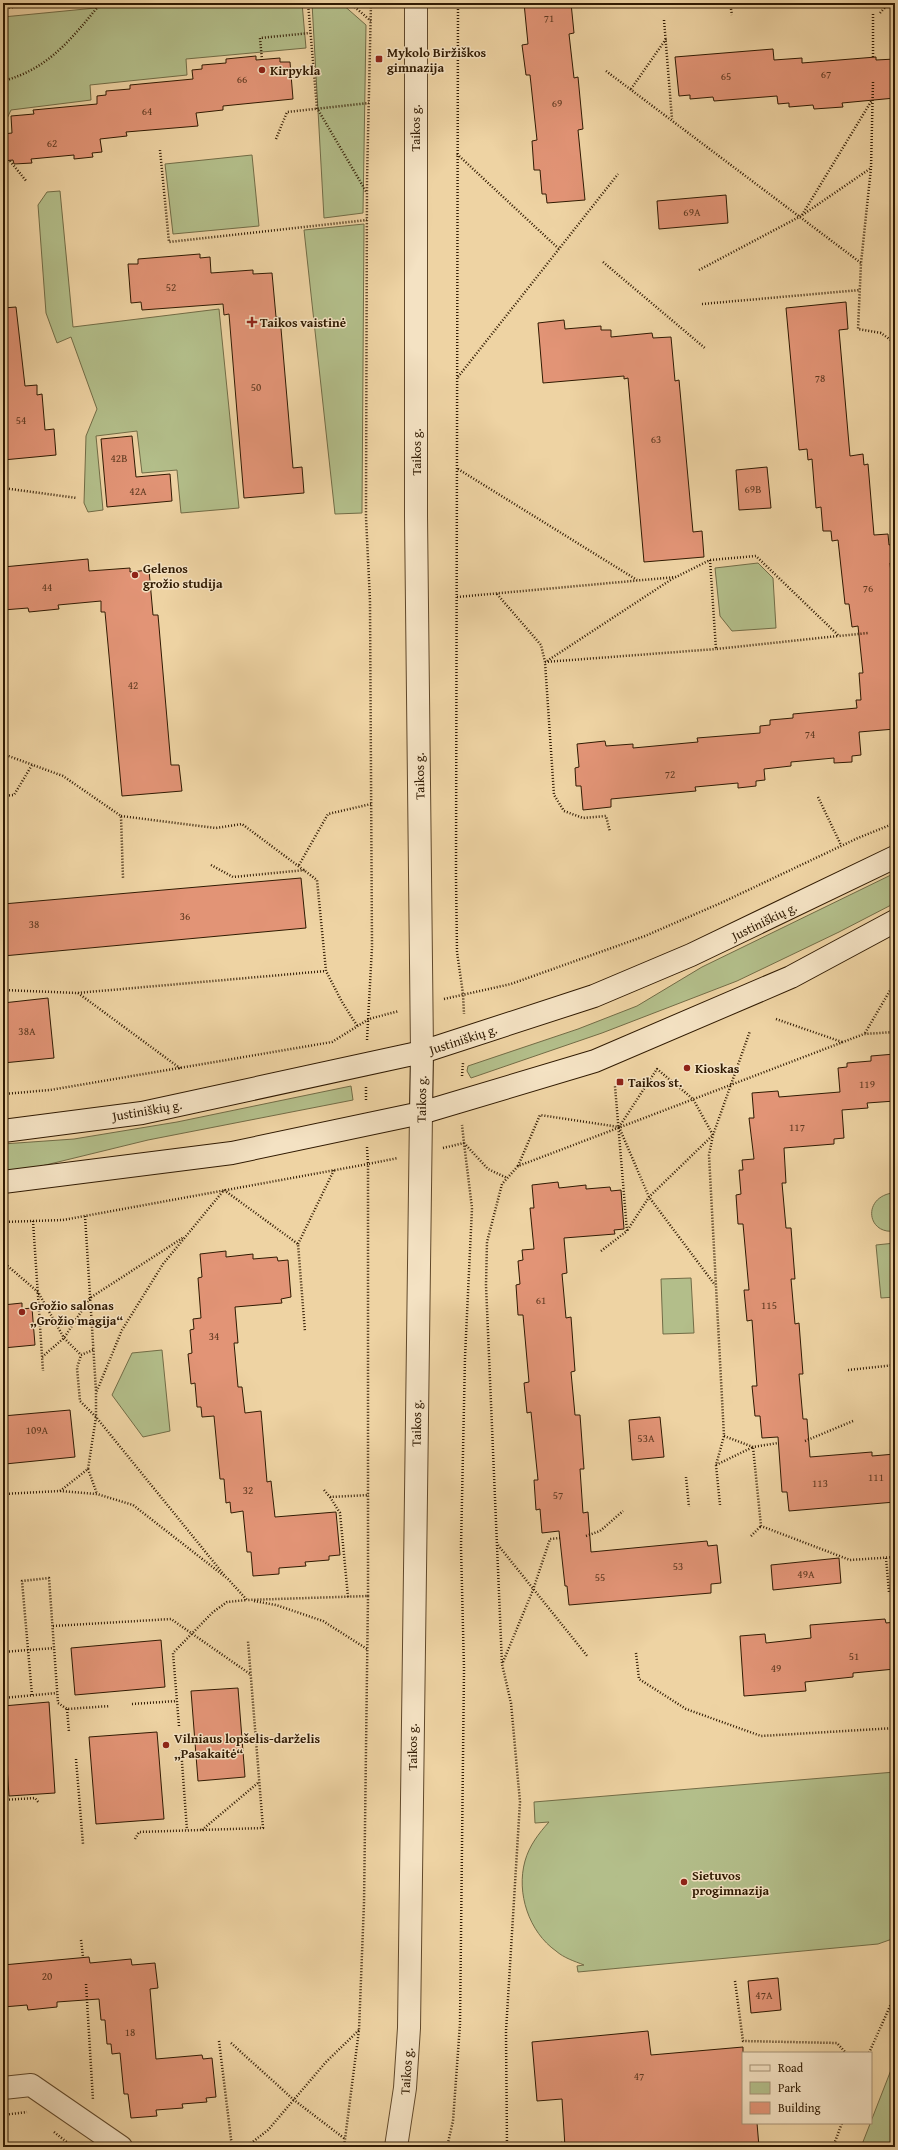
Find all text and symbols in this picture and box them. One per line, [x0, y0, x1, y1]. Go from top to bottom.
house number: 71 [544, 10, 554, 26]
place label: Mykolo Biržiškos gimnazija [387, 43, 487, 77]
marker: Mykolo Biržiškos gimnazija [374, 54, 384, 64]
place label: Kirpykla [270, 61, 321, 80]
marker: Kirpykla [257, 65, 267, 75]
house number: 67 [821, 66, 831, 82]
house number: 65 [721, 68, 731, 84]
house number: 66 [237, 71, 247, 87]
house number: 69 [552, 95, 562, 111]
house number: 64 [142, 103, 152, 119]
street label: Taikos g. [406, 104, 425, 152]
house number: 62 [47, 135, 57, 151]
house number: 69A [683, 204, 701, 220]
house number: 52 [166, 279, 176, 295]
place label: Taikos vaistinė [260, 313, 346, 332]
marker: Taikos vaistinė [247, 317, 257, 327]
house number: 78 [815, 370, 825, 386]
house number: 50 [251, 379, 261, 395]
house number: 54 [16, 412, 26, 428]
street label: Taikos g. [407, 428, 426, 476]
house number: 63 [651, 431, 661, 447]
house number: 42B [111, 450, 127, 466]
house number: 69B [745, 481, 761, 497]
house number: 42A [129, 483, 147, 499]
place label: Gelenos grožio studija [143, 559, 223, 593]
marker: Gelenos grožio studija [130, 570, 140, 580]
house number: 44 [42, 579, 52, 595]
house number: 76 [863, 580, 873, 596]
house number: 42 [128, 677, 138, 693]
house number: 74 [805, 726, 815, 742]
street label: Taikos g. [410, 752, 429, 800]
house number: 72 [665, 766, 675, 782]
street label: Justiniškių g. [727, 897, 800, 946]
house number: 36 [180, 908, 190, 924]
house number: 38 [29, 916, 39, 932]
street label: Justiniškių g. [425, 1020, 500, 1060]
house number: 38A [18, 1023, 36, 1039]
place label: Kioskas [695, 1059, 740, 1078]
marker: Kioskas [682, 1063, 692, 1073]
place label: Taikos st. [628, 1073, 683, 1092]
street label: Taikos g. [412, 1075, 431, 1123]
house number: 119 [859, 1076, 875, 1092]
marker: Taikos st. [615, 1077, 625, 1087]
street label: Justiniškių g. [109, 1095, 183, 1126]
house number: 117 [789, 1119, 805, 1135]
house number: 61 [536, 1292, 546, 1308]
place label: Grožio salonas „Grožio magija“ [30, 1296, 124, 1330]
house number: 115 [761, 1297, 777, 1313]
marker: Grožio salonas „Grožio magija“ [17, 1307, 27, 1317]
house number: 34 [209, 1328, 219, 1344]
street label: Taikos g. [407, 1399, 426, 1447]
house number: 109A [26, 1422, 49, 1438]
house number: 53A [637, 1430, 655, 1446]
house number: 111 [868, 1469, 884, 1485]
house number: 113 [812, 1475, 828, 1491]
house number: 32 [243, 1482, 253, 1498]
house number: 57 [553, 1487, 563, 1503]
house number: 53 [673, 1558, 683, 1574]
house number: 49A [797, 1566, 815, 1582]
house number: 55 [595, 1569, 605, 1585]
house number: 51 [849, 1648, 859, 1664]
house number: 49 [771, 1660, 781, 1676]
street label: Taikos g. [403, 1723, 422, 1771]
place label: Vilniaus lopšelis-darželis „Pasakaitė“ [174, 1729, 320, 1763]
marker: Vilniaus lopšelis-darželis „Pasakaitė“ [161, 1740, 171, 1750]
place label: Sietuvos progimnazija [692, 1866, 770, 1900]
marker: Sietuvos progimnazija [679, 1877, 689, 1887]
house number: 20 [42, 1968, 52, 1984]
house number: 47A [755, 1987, 773, 2003]
house number: 18 [125, 2024, 135, 2040]
street label: Taikos g. [395, 2047, 418, 2095]
legend [742, 2052, 872, 2124]
text: Road [778, 2059, 804, 2076]
house number: 47 [634, 2068, 644, 2084]
text: Park [778, 2079, 802, 2096]
text: Building [778, 2099, 821, 2116]

